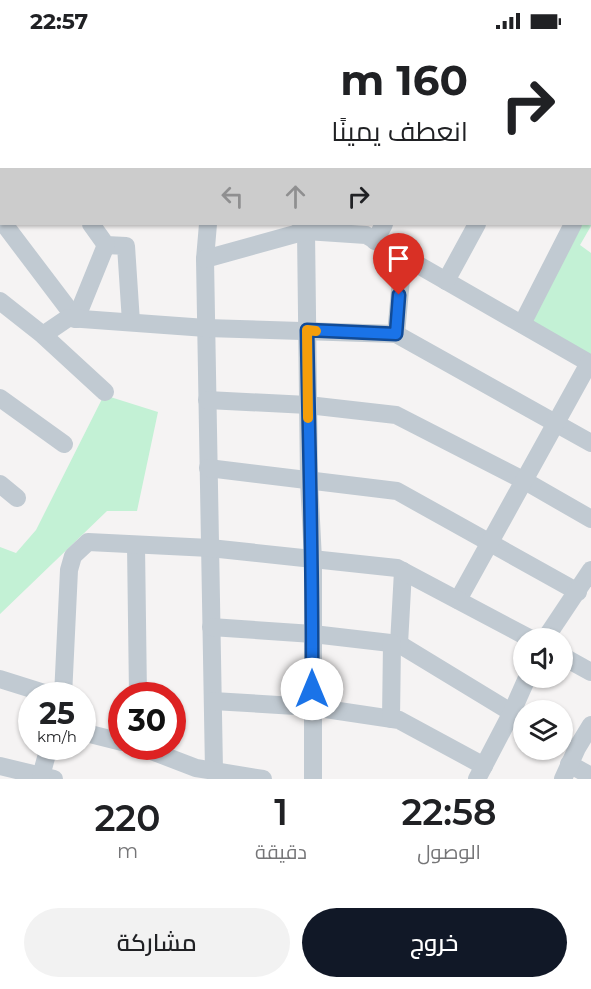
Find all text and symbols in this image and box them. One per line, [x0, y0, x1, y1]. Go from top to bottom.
text: 22:57 [30, 8, 88, 35]
text: 160 m [340, 54, 468, 106]
icon: right [489, 66, 567, 144]
text: انعطف يمينًا [331, 115, 468, 148]
icon: left [216, 180, 249, 213]
icon: ahead [279, 180, 312, 213]
icon: right [342, 180, 375, 213]
pin [373, 233, 424, 295]
icon: arrive [382, 242, 415, 275]
map controls [513, 628, 573, 760]
button: sound [513, 628, 573, 688]
position arrow [280, 657, 344, 721]
speed limit sign: 30 [108, 682, 186, 760]
text: 25 [39, 695, 75, 732]
button: layers [513, 700, 573, 760]
text: km/h [37, 727, 77, 746]
text: 1 [274, 790, 288, 834]
text: 22:58 [401, 790, 497, 834]
text: 220 [94, 796, 161, 840]
text: m [117, 839, 138, 863]
text: دقيقة [255, 840, 307, 864]
text: الوصول [417, 840, 481, 864]
button: مشاركة [24, 908, 290, 977]
button: خروج [302, 908, 567, 977]

